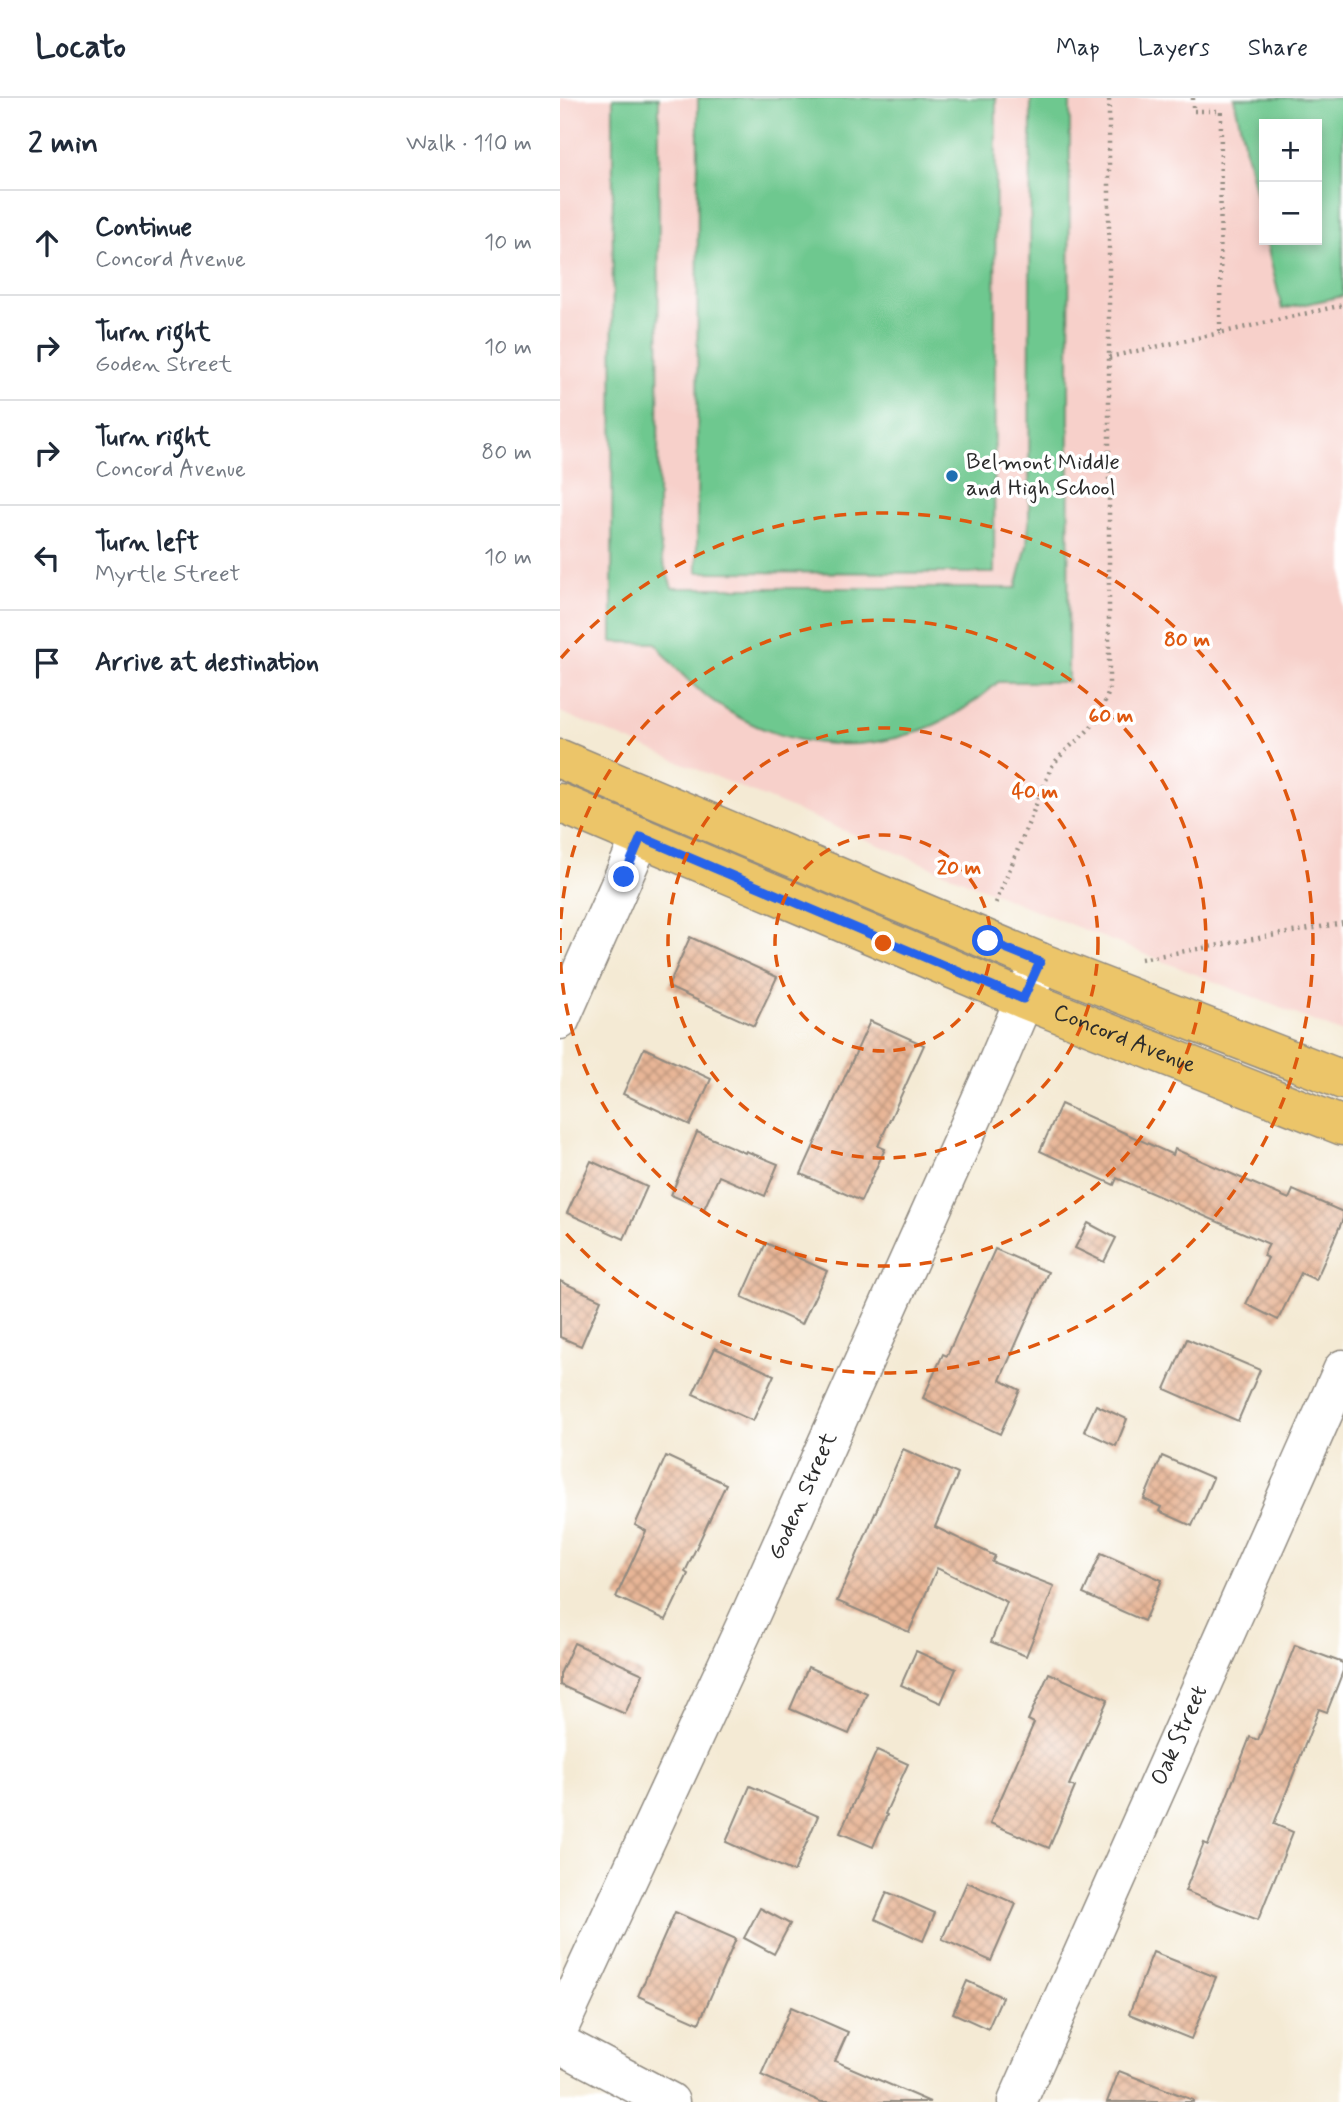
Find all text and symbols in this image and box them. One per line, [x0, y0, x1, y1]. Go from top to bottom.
text: Locato [35, 26, 126, 70]
text: Map [1056, 33, 1100, 64]
text: Layers [1138, 33, 1210, 64]
text: Share [1248, 33, 1308, 64]
map controls [1259, 119, 1322, 245]
button: + [1259, 119, 1322, 182]
text: 2 min [28, 124, 98, 163]
text: Walk · 110 m [406, 129, 532, 159]
button: − [1259, 182, 1322, 245]
text: Continue [95, 211, 192, 245]
icon: ahead [28, 224, 66, 262]
text: 10 m [484, 228, 532, 258]
text: Concord Avenue [95, 245, 246, 275]
text: Turn right [95, 316, 211, 350]
icon: right [28, 329, 66, 367]
text: 10 m [484, 333, 532, 363]
text: Goden Street [95, 350, 232, 380]
text: Turn right [95, 421, 211, 455]
icon: right [28, 434, 66, 472]
text: 80 m [481, 438, 532, 468]
place label: Belmont Middle and High School [966, 448, 1120, 504]
text: Concord Avenue [95, 455, 246, 485]
marker: Belmont Middle and High School [944, 468, 960, 484]
text: Turn left [95, 526, 199, 560]
icon: left [28, 539, 66, 577]
text: 10 m [484, 543, 532, 573]
text: Myrtle Street [95, 560, 240, 590]
text: 80 m [1164, 626, 1210, 654]
icon: arrive [28, 644, 66, 682]
text: Arrive at destination [95, 646, 319, 680]
text: 60 m [1088, 702, 1134, 730]
text: 40 m [1012, 778, 1059, 806]
text: 20 m [937, 854, 982, 882]
route end [608, 861, 639, 892]
route start [972, 925, 1003, 956]
centre of rings [871, 931, 895, 955]
street label: Concord Avenue [1049, 997, 1200, 1081]
street label: Goden Street [762, 1427, 845, 1565]
street label: Oak Street [1145, 1681, 1215, 1790]

